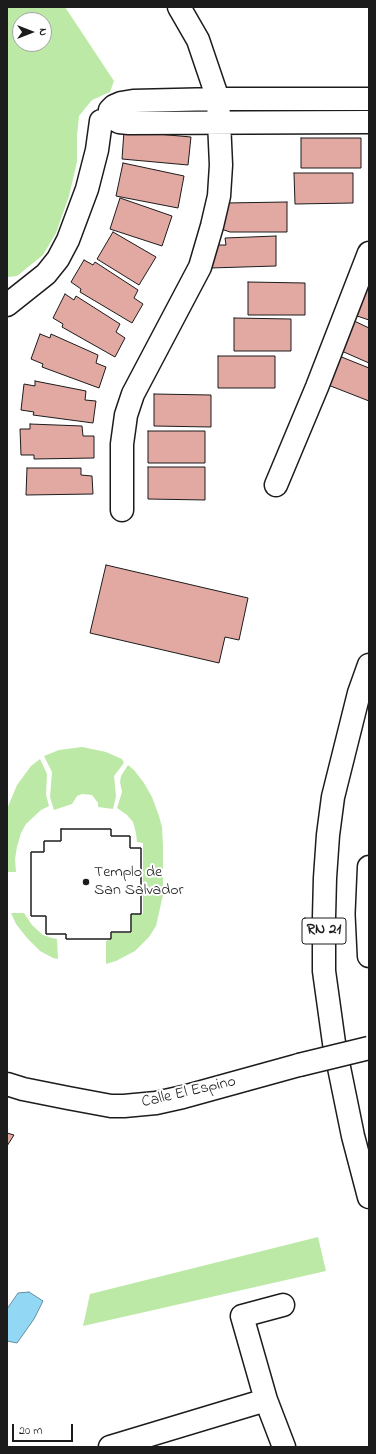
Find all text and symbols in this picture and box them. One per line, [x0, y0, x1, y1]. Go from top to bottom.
north arrow [12, 12, 52, 52]
text: N [35, 28, 51, 36]
place label: Templo de San Salvador [94, 863, 183, 901]
marker: Templo de San Salvador [81, 877, 91, 887]
road number: RN 21 [302, 918, 346, 944]
street label: Calle El Espino [140, 1073, 238, 1113]
scale bar [14, 1416, 75, 1442]
text: 20 m [19, 1422, 42, 1440]

